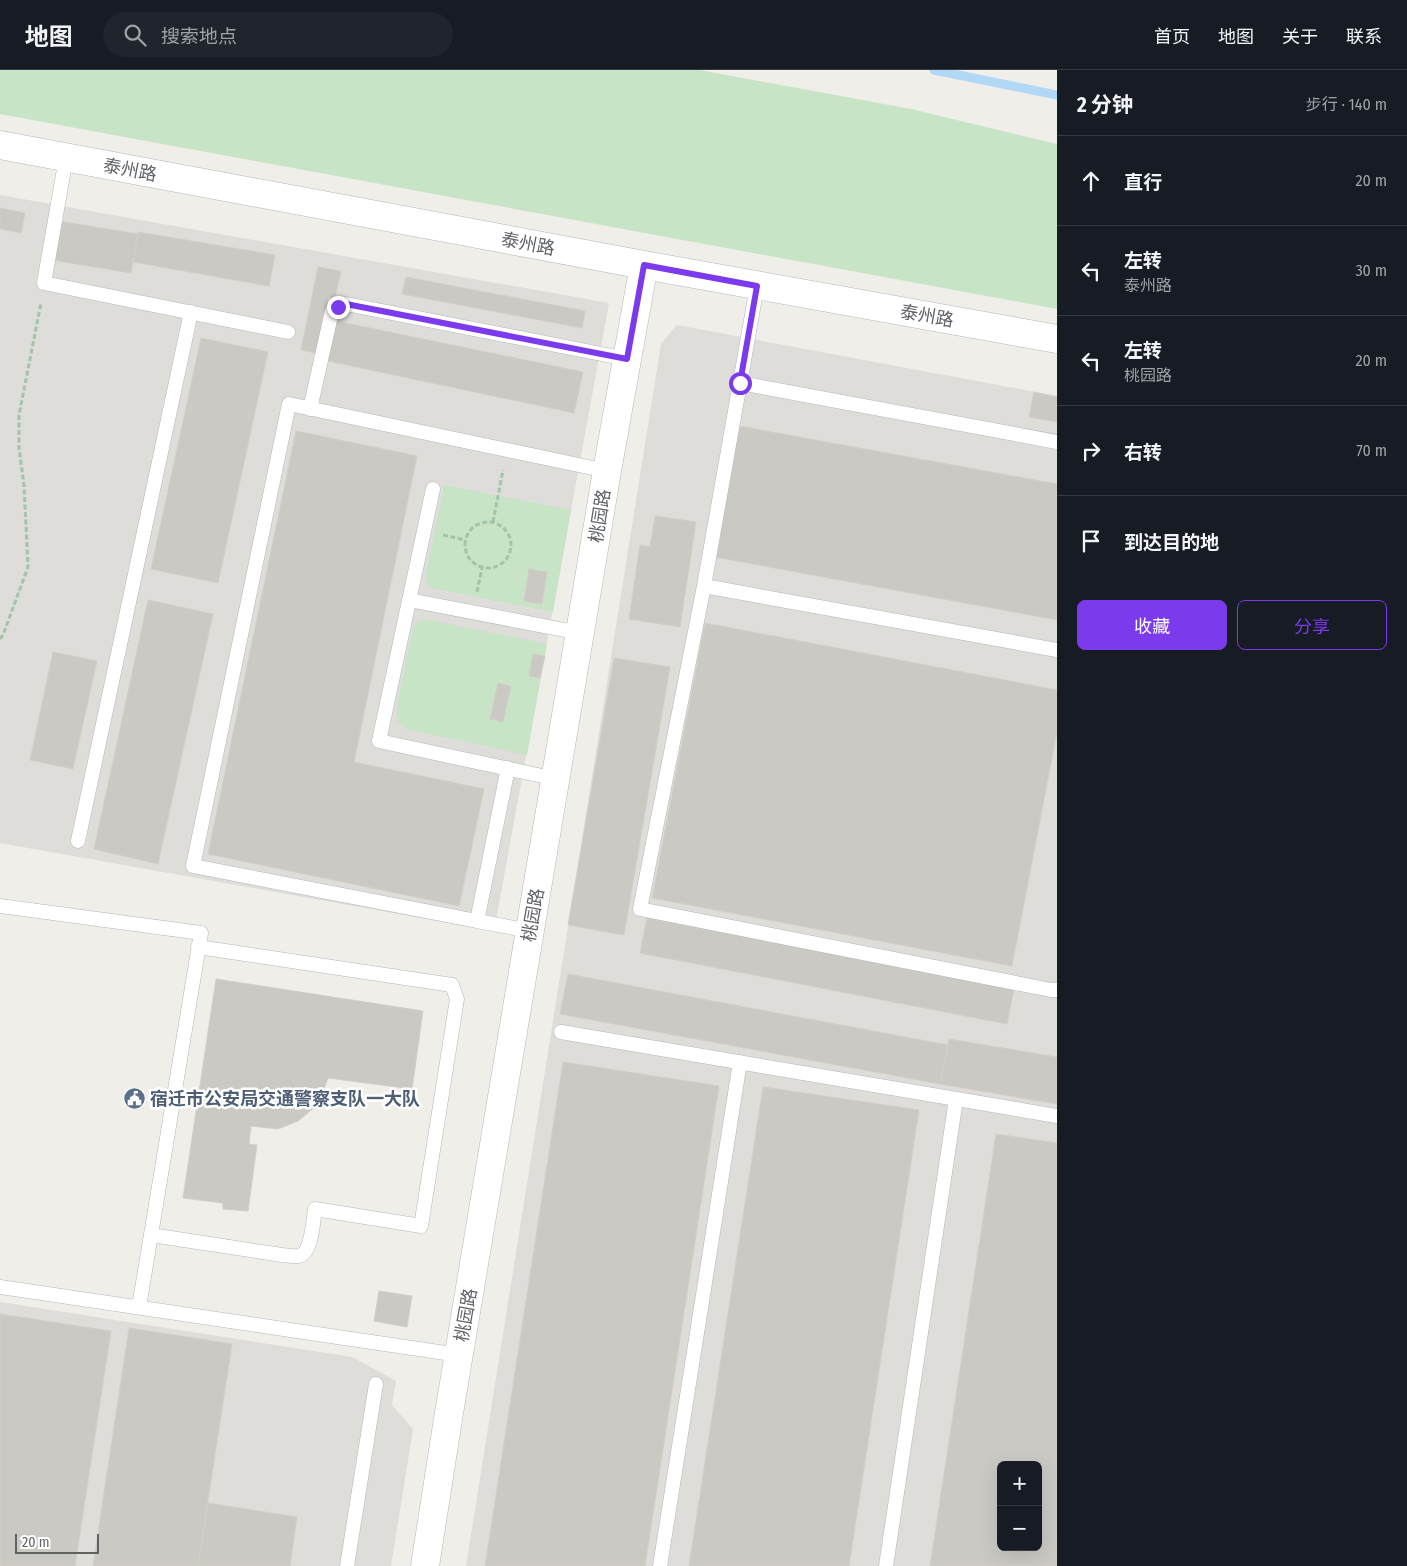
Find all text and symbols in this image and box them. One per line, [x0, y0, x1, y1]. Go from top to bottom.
search box [103, 12, 453, 57]
icon: search [121, 21, 149, 49]
text: 地图 [25, 23, 73, 51]
text: 搜索地点 [161, 25, 237, 48]
text: 首页 [1154, 26, 1190, 48]
text: 地图 [1218, 26, 1254, 48]
text: 关于 [1282, 26, 1318, 48]
text: 联系 [1346, 26, 1382, 48]
text: 2 分钟 [1077, 92, 1133, 118]
text: 步行 · 140 m [1306, 95, 1387, 114]
street label: 泰州路 [101, 154, 159, 186]
icon: ahead [1077, 167, 1105, 195]
text: 直行 [1124, 171, 1162, 194]
text: 20 m [1356, 171, 1387, 190]
street label: 泰州路 [499, 228, 557, 260]
text: 左转 [1124, 249, 1162, 272]
icon: left [1077, 257, 1105, 285]
text: 30 m [1355, 261, 1387, 280]
text: 泰州路 [1124, 276, 1172, 295]
route end [327, 296, 350, 319]
street label: 泰州路 [899, 300, 955, 332]
text: 左转 [1124, 339, 1162, 362]
icon: left [1077, 347, 1105, 375]
text: 20 m [1356, 351, 1387, 370]
text: 桃园路 [1124, 366, 1172, 385]
route start [729, 372, 752, 395]
icon: right [1077, 437, 1105, 465]
text: 右转 [1124, 441, 1162, 464]
text: 70 m [1356, 441, 1387, 460]
street label: 桃园路 [585, 488, 615, 544]
icon: arrive [1077, 527, 1105, 555]
text: 到达目的地 [1124, 531, 1219, 554]
button: 收藏 [1077, 600, 1227, 650]
button: 分享 [1237, 600, 1387, 650]
street label: 桃园路 [517, 887, 549, 943]
public building icon: 宿迁市公安局交通警察支队一大队 [122, 1087, 146, 1111]
place label: 宿迁市公安局交通警察支队一大队 [150, 1088, 420, 1110]
street label: 桃园路 [450, 1287, 482, 1343]
map controls [997, 1461, 1042, 1551]
button: + [997, 1461, 1042, 1506]
button: − [997, 1506, 1042, 1551]
scale bar [15, 1531, 99, 1554]
text: 20 m [22, 1534, 50, 1551]

